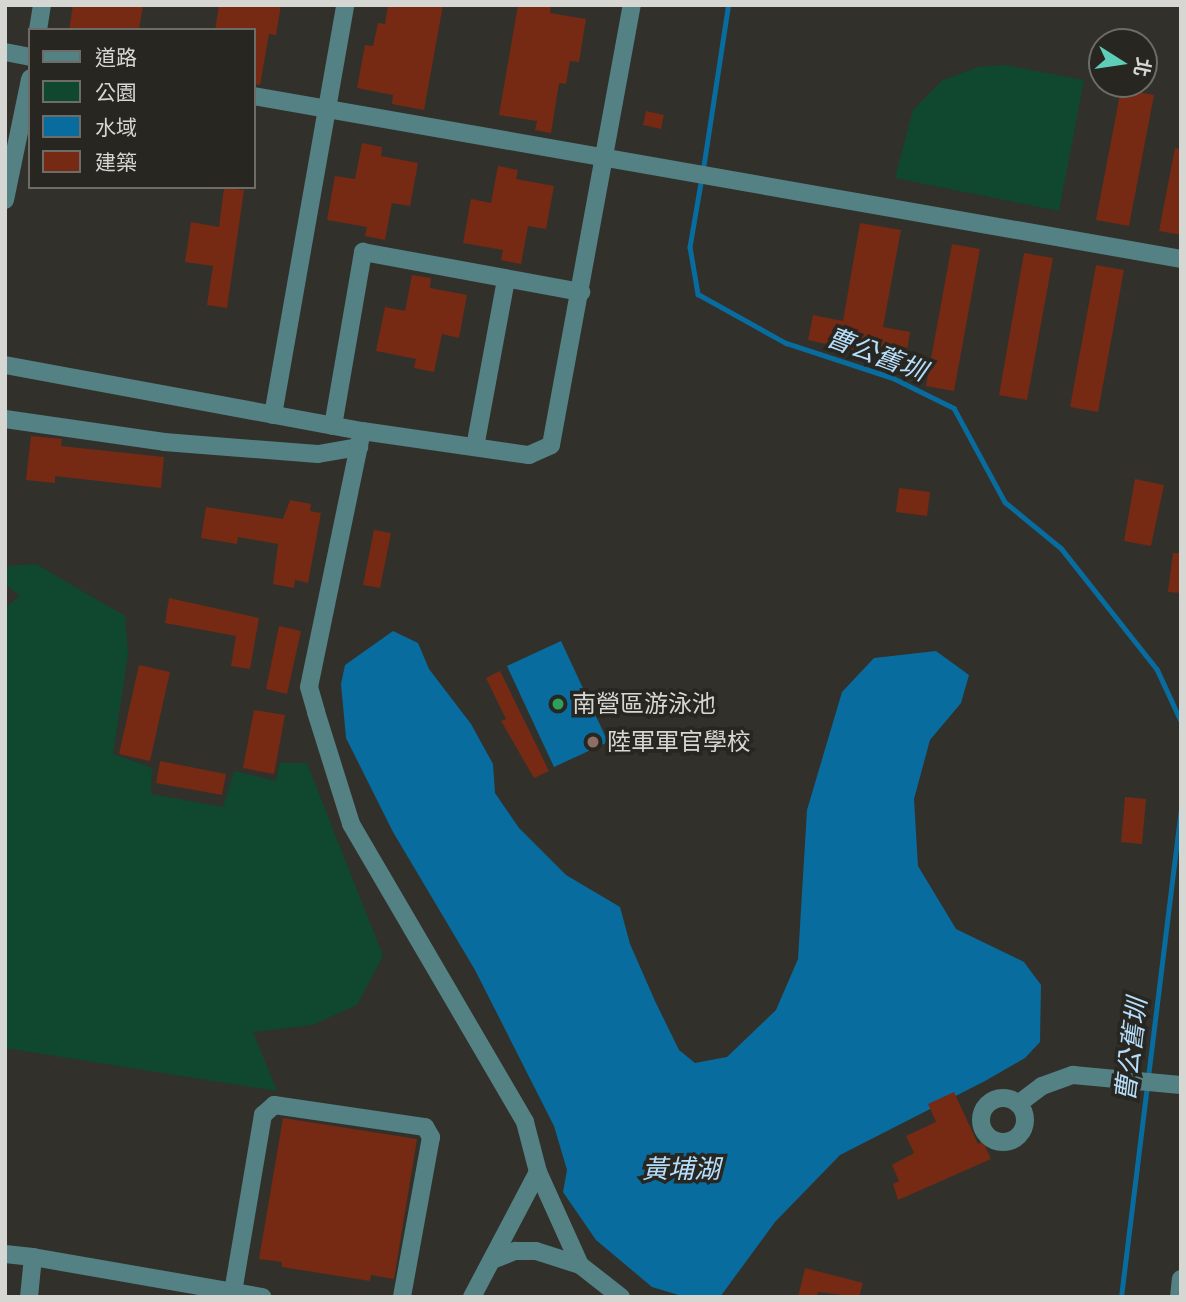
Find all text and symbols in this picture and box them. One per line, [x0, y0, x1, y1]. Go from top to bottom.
legend [28, 28, 256, 189]
north arrow [1088, 28, 1158, 98]
text: 道路 [95, 43, 137, 73]
text: 北 [1127, 55, 1157, 79]
text: 公園 [95, 78, 137, 108]
text: 水域 [95, 113, 137, 143]
text: 建築 [95, 148, 137, 178]
water label: 曹公舊圳 [822, 322, 930, 388]
place label: 南營區游泳池 [572, 690, 716, 718]
marker: 南營區游泳池 [550, 696, 566, 712]
place label: 陸軍軍官學校 [607, 728, 751, 756]
marker: 陸軍軍官學校 [585, 734, 601, 750]
water label: 曹公舊圳 [1110, 996, 1154, 1104]
water label: 黃埔湖 [642, 1154, 720, 1186]

